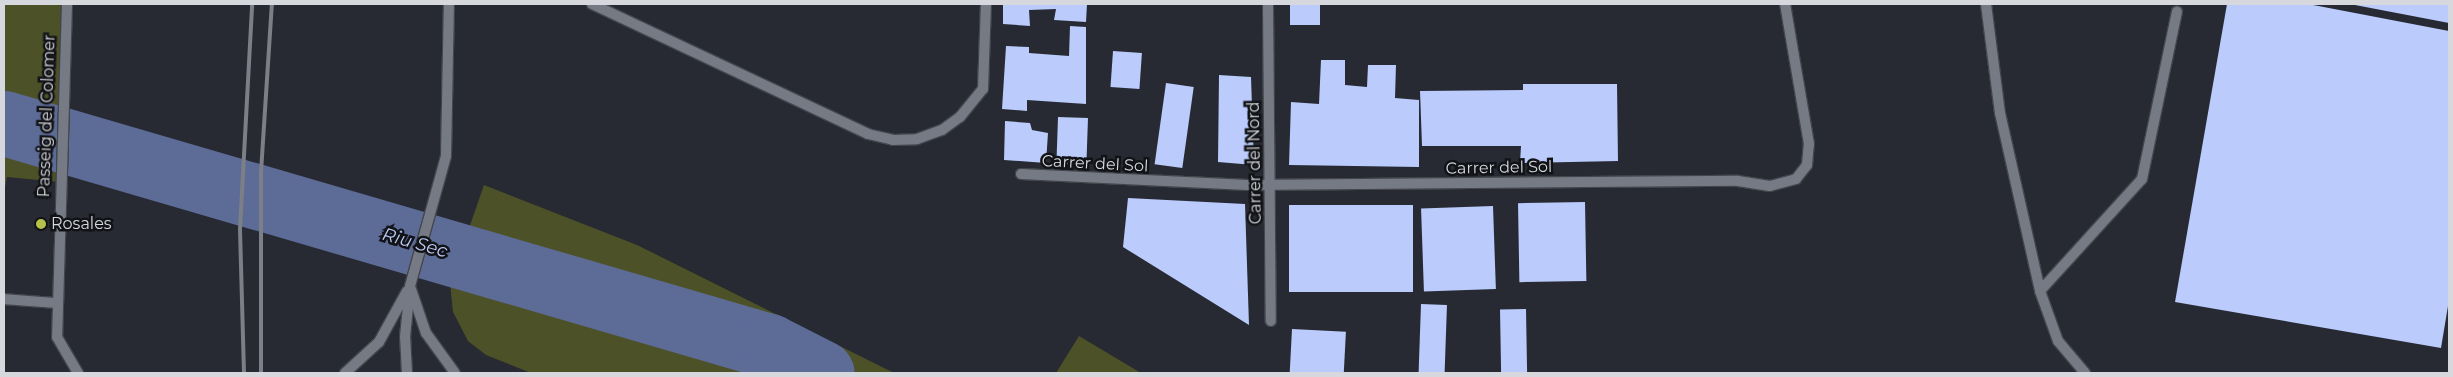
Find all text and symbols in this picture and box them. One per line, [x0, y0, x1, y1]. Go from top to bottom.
street label: Passeig del Colomer [35, 34, 59, 198]
street label: Carrer del Nord [1244, 102, 1266, 224]
street label: Carrer del Sol [1041, 152, 1149, 176]
street label: Carrer del Sol [1446, 157, 1552, 179]
place label: Rosales [51, 214, 112, 234]
marker: Rosales [35, 218, 47, 230]
water label: Riu Sec [380, 223, 450, 263]

